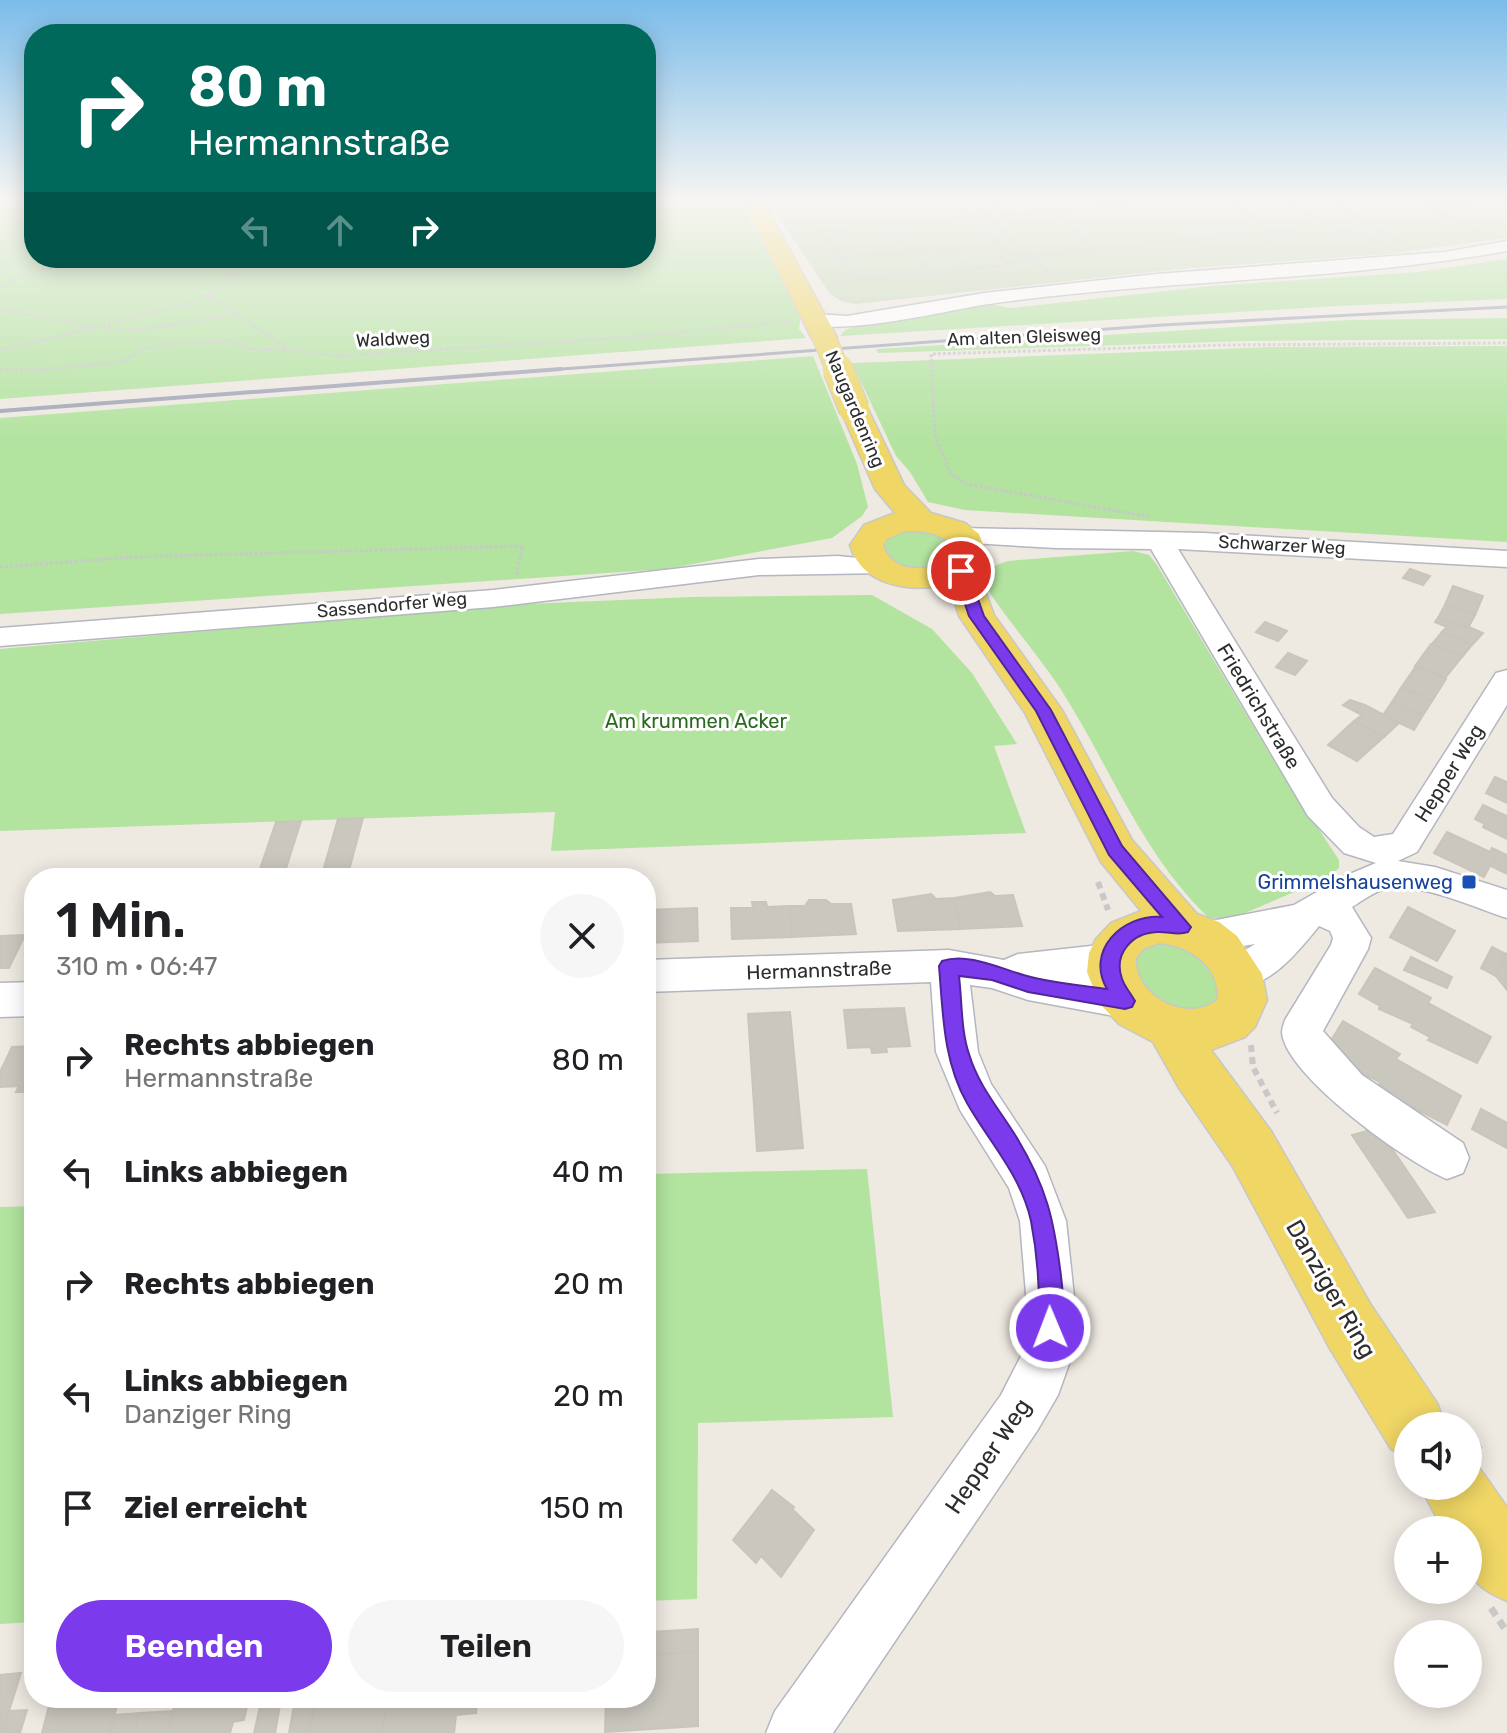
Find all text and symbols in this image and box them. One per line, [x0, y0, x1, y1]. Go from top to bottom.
text: 80 m [188, 54, 327, 120]
icon: right [56, 56, 160, 160]
text: Hermannstraße [188, 121, 450, 164]
icon: left [234, 208, 278, 252]
icon: ahead [318, 208, 362, 252]
icon: right [402, 208, 446, 252]
street label: Am alten Gleisweg [947, 323, 1101, 351]
street label: Waldweg [355, 326, 431, 352]
street label: Naugardenring [820, 347, 890, 471]
street label: Schwarzer Weg [1218, 531, 1346, 559]
pin [927, 537, 995, 605]
icon: arrive [939, 549, 983, 593]
street label: Sassendorfer Weg [316, 587, 468, 623]
street label: Friedrichstraße [1212, 639, 1306, 773]
park label: Am krummen Acker [605, 709, 788, 733]
street label: Hepper Weg [1409, 720, 1489, 826]
place label: Grimmelshausenweg [1258, 870, 1453, 894]
marker: Grimmelshausenweg [1460, 873, 1478, 891]
text: 1 Min. [56, 892, 186, 949]
button: close [540, 894, 624, 978]
text: 310 m · 06:47 [56, 951, 217, 982]
street label: Hermannstraße [746, 955, 892, 985]
text: Rechts abbiegen [124, 1027, 374, 1063]
icon: right [56, 1038, 100, 1082]
text: 80 m [552, 1042, 624, 1078]
text: Hermannstraße [124, 1063, 313, 1094]
icon: left [56, 1150, 100, 1194]
text: Links abbiegen [124, 1154, 348, 1190]
text: 40 m [552, 1154, 624, 1190]
street label: Danziger Ring [1280, 1215, 1382, 1363]
icon: right [56, 1262, 100, 1306]
text: Rechts abbiegen [124, 1266, 374, 1302]
text: 20 m [553, 1266, 624, 1302]
position arrow [1008, 1286, 1092, 1370]
text: Links abbiegen [124, 1363, 348, 1399]
icon: left [56, 1374, 100, 1418]
text: 20 m [553, 1378, 624, 1414]
street label: Hepper Weg [939, 1393, 1037, 1519]
text: Danziger Ring [124, 1399, 292, 1430]
map controls [1394, 1412, 1482, 1708]
button: sound [1394, 1412, 1482, 1500]
icon: arrive [56, 1486, 100, 1530]
text: Ziel erreicht [124, 1490, 307, 1526]
text: 150 m [540, 1490, 624, 1526]
button: + [1394, 1516, 1482, 1604]
button: Beenden [56, 1600, 332, 1692]
button: Teilen [348, 1600, 624, 1692]
button: − [1394, 1620, 1482, 1708]

